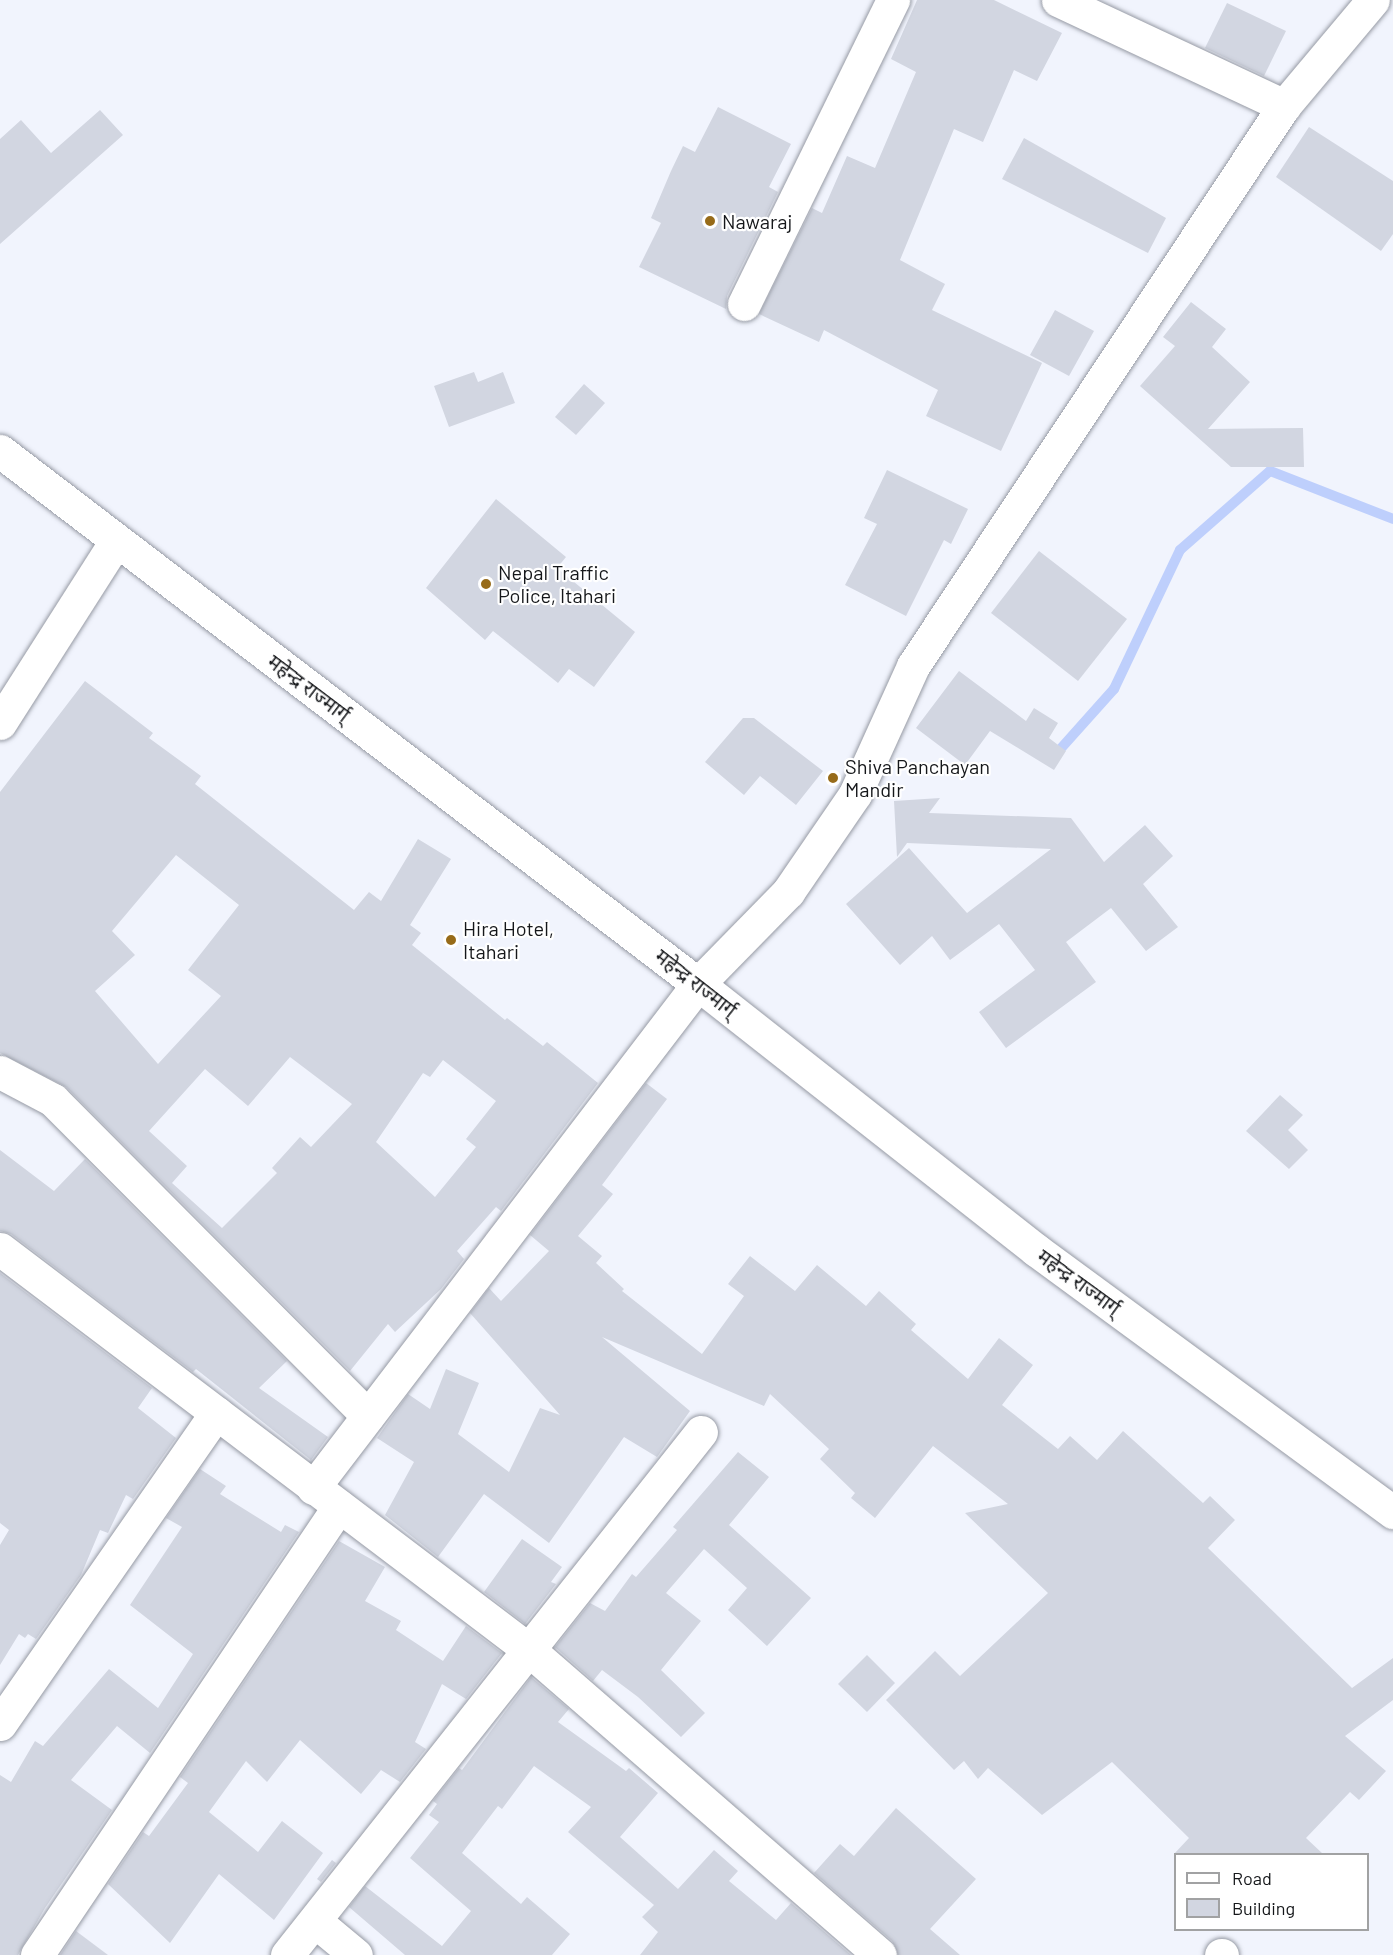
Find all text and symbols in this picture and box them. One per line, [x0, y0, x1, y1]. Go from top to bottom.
place label: Nawaraj [722, 209, 792, 233]
marker: Nawaraj [703, 214, 717, 228]
place label: Nepal Traffic Police, Itahari [498, 560, 616, 607]
marker: Nepal Traffic Police, Itahari [479, 577, 493, 591]
street label: महेन्द्र राज्मार्ग् [263, 649, 355, 727]
place label: Shiva Panchayan Mandir [845, 754, 990, 801]
marker: Shiva Panchayan Mandir [826, 771, 840, 785]
place label: Hira Hotel, Itahari [463, 916, 554, 963]
marker: Hira Hotel, Itahari [444, 933, 458, 947]
street label: महेन्द्र राज्मार्ग् [651, 944, 741, 1022]
street label: महेन्द्र राज्मार्ग् [1033, 1244, 1125, 1320]
legend [1174, 1853, 1369, 1931]
text: Road [1232, 1867, 1272, 1889]
text: Building [1232, 1897, 1295, 1919]

